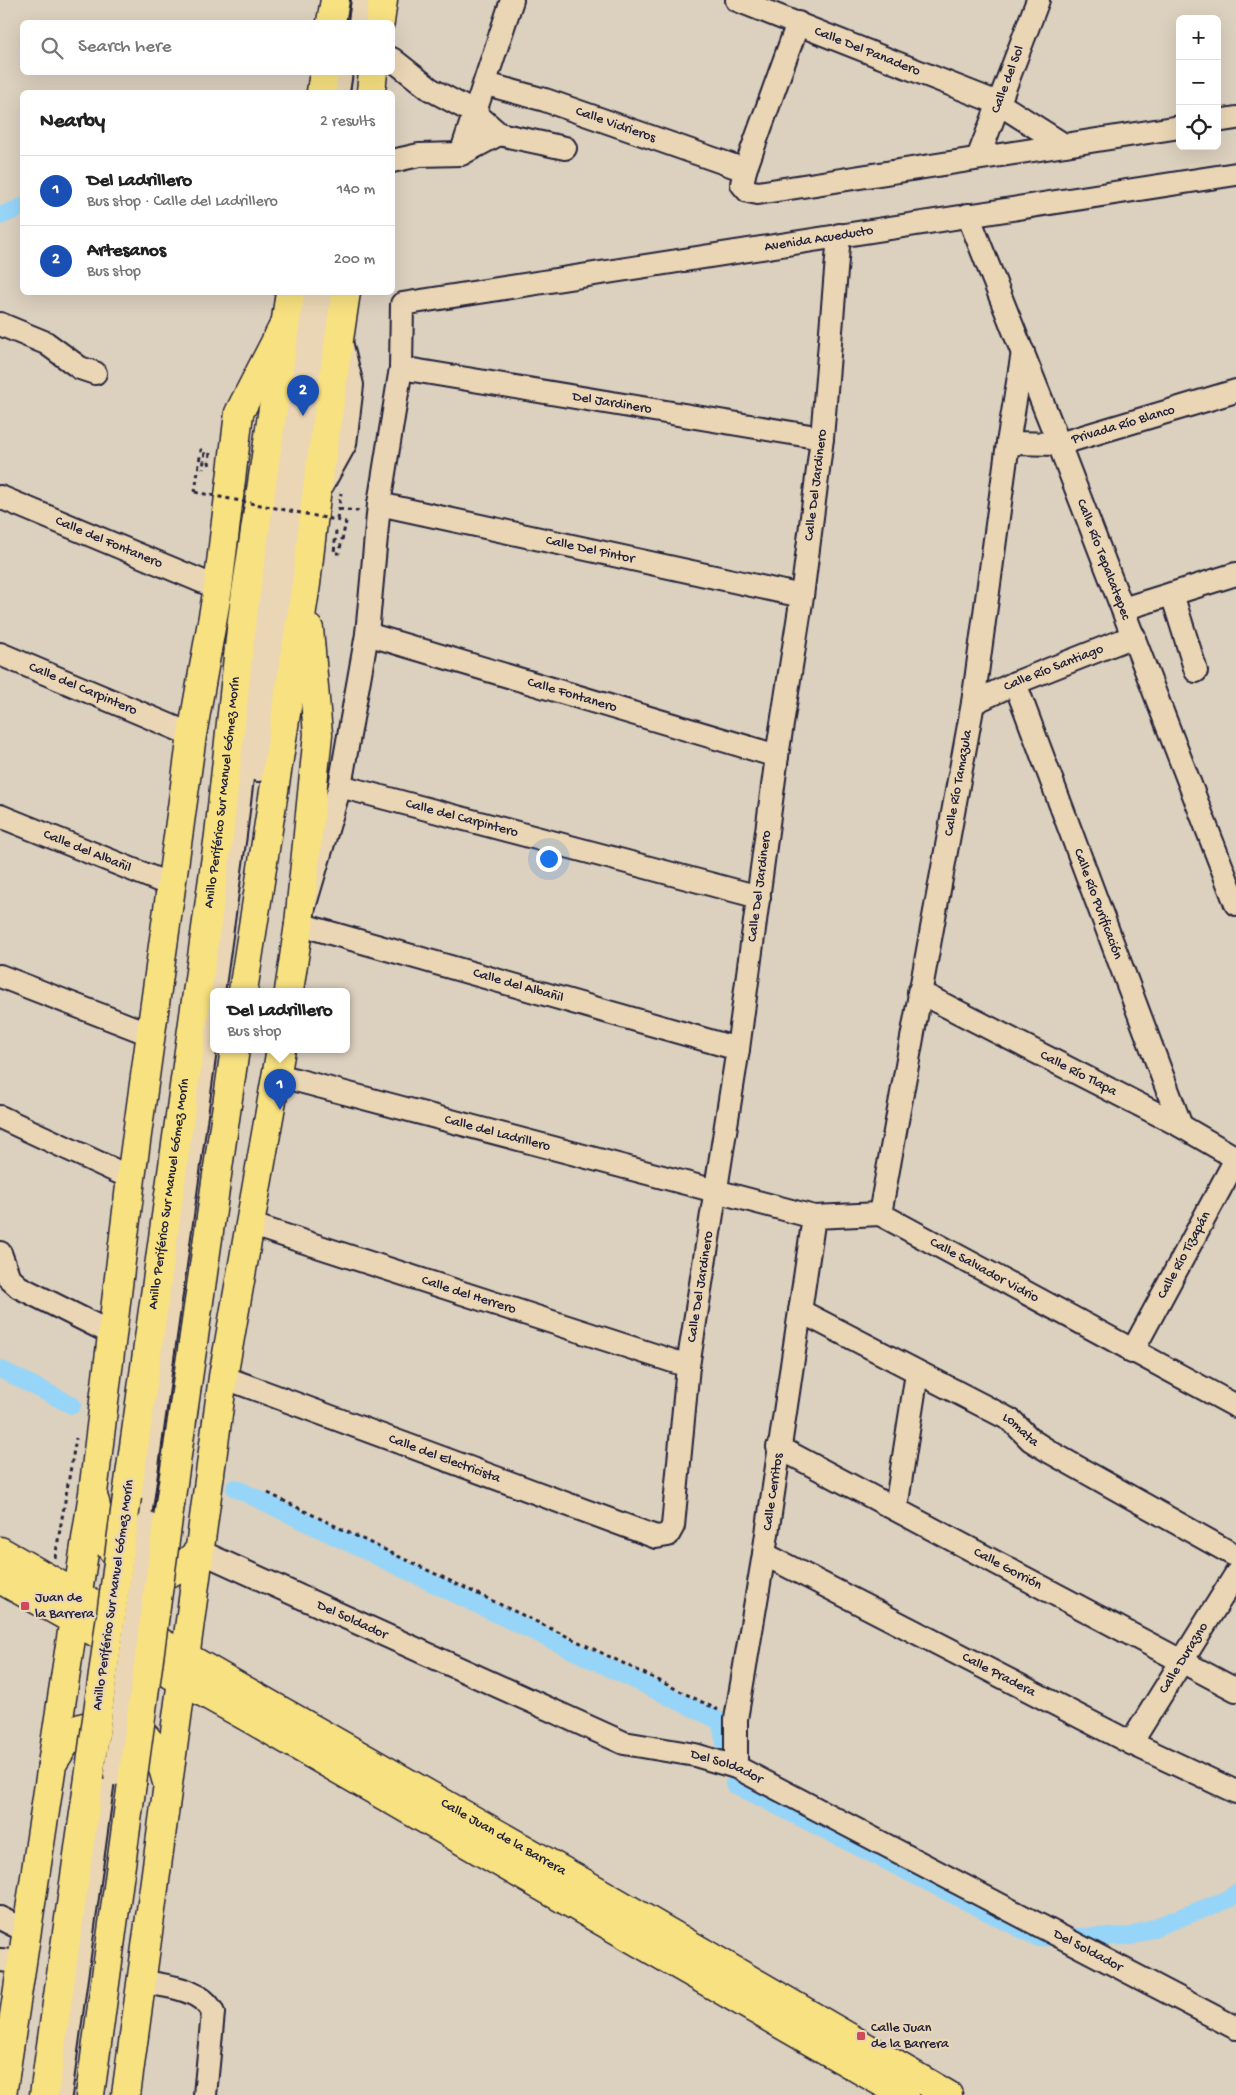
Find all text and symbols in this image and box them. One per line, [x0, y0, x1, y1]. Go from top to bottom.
map controls [1176, 15, 1221, 150]
button: + [1176, 15, 1221, 60]
search box [20, 20, 395, 75]
street label: Calle Del Panadero [812, 23, 923, 80]
icon: search [38, 34, 66, 62]
text: Search here [78, 36, 172, 59]
street label: Calle del Sol [987, 43, 1028, 116]
button: − [1176, 60, 1221, 105]
street label: Calle Vidrieros [573, 103, 659, 147]
button: locate [1176, 105, 1221, 150]
text: Nearby [40, 110, 105, 135]
text: 2 results [320, 113, 375, 132]
text: Del Ladrillero [87, 170, 192, 193]
text: 1 [53, 181, 59, 200]
text: 140 m [337, 181, 375, 200]
text: Bus stop · Calle del Ladrillero [87, 193, 278, 212]
street label: Avenida Acueducto [763, 222, 875, 256]
text: Artesanos [87, 240, 166, 263]
text: 2 [52, 251, 60, 270]
text: 200 m [334, 251, 375, 270]
text: Bus stop [87, 263, 141, 282]
pin: 2 [287, 375, 319, 416]
street label: Del Jardinero [570, 388, 653, 418]
street label: Privada Río Blanco [1069, 401, 1177, 449]
street label: Calle Del Jardinero [801, 429, 831, 542]
street label: Calle Río Tepalcatepec [1072, 497, 1135, 623]
street label: Calle del Fontanero [53, 513, 165, 572]
street label: Calle Del Pintor [544, 532, 637, 568]
street label: Calle Río Santiago [1001, 640, 1106, 696]
street label: Calle del Carpintero [26, 659, 140, 719]
street label: Calle Fontanero [525, 674, 619, 716]
street label: Anillo Periférico Sur Manuel Gómez Morín [200, 676, 244, 909]
street label: Calle Río Tamazula [940, 727, 977, 838]
street label: Calle del Carpintero [403, 795, 520, 841]
street label: Calle del Albañil [41, 826, 134, 877]
street label: Calle Del Jardinero [744, 829, 776, 943]
your location [536, 846, 562, 872]
street label: Calle Río Purificación [1069, 846, 1126, 962]
street label: Calle del Albañil [471, 965, 565, 1007]
popup [210, 988, 350, 1053]
text: Del Ladrillero [227, 1000, 333, 1023]
text: Bus stop [227, 1023, 281, 1042]
street label: Calle Río Tlapa [1037, 1047, 1121, 1101]
pin: 1 [264, 1069, 296, 1110]
street label: Anillo Periférico Sur Manuel Gómez Morín [145, 1077, 194, 1310]
street label: Calle del Ladrillero [443, 1111, 552, 1155]
street label: Calle Río Tizapán [1154, 1208, 1215, 1302]
street label: Calle Del Jardinero [683, 1230, 718, 1344]
street label: Calle Salvador Vidrio [927, 1234, 1042, 1307]
street label: Calle del Herrero [419, 1272, 518, 1318]
street label: Lomata [999, 1409, 1043, 1452]
street label: Calle del Electricista [386, 1430, 504, 1488]
street label: Calle Cerritos [759, 1451, 787, 1532]
street label: Anillo Periférico Sur Manuel Gómez Morín [89, 1478, 139, 1711]
street label: Calle Gorrión [970, 1544, 1045, 1594]
place label: Juan de la Barrera [35, 1590, 95, 1623]
street label: Del Soldador [313, 1596, 391, 1644]
marker: Juan de la Barrera [19, 1600, 31, 1612]
street label: Calle Durazno [1155, 1619, 1212, 1697]
street label: Calle Pradera [959, 1649, 1040, 1701]
street label: Del Soldador [687, 1745, 767, 1788]
street label: Calle Juan de la Barrera [437, 1795, 570, 1880]
street label: Del Soldador [1049, 1925, 1126, 1976]
place label: Calle Juan de la Barrera [871, 2020, 950, 2053]
marker: Calle Juan de la Barrera [855, 2030, 867, 2042]

